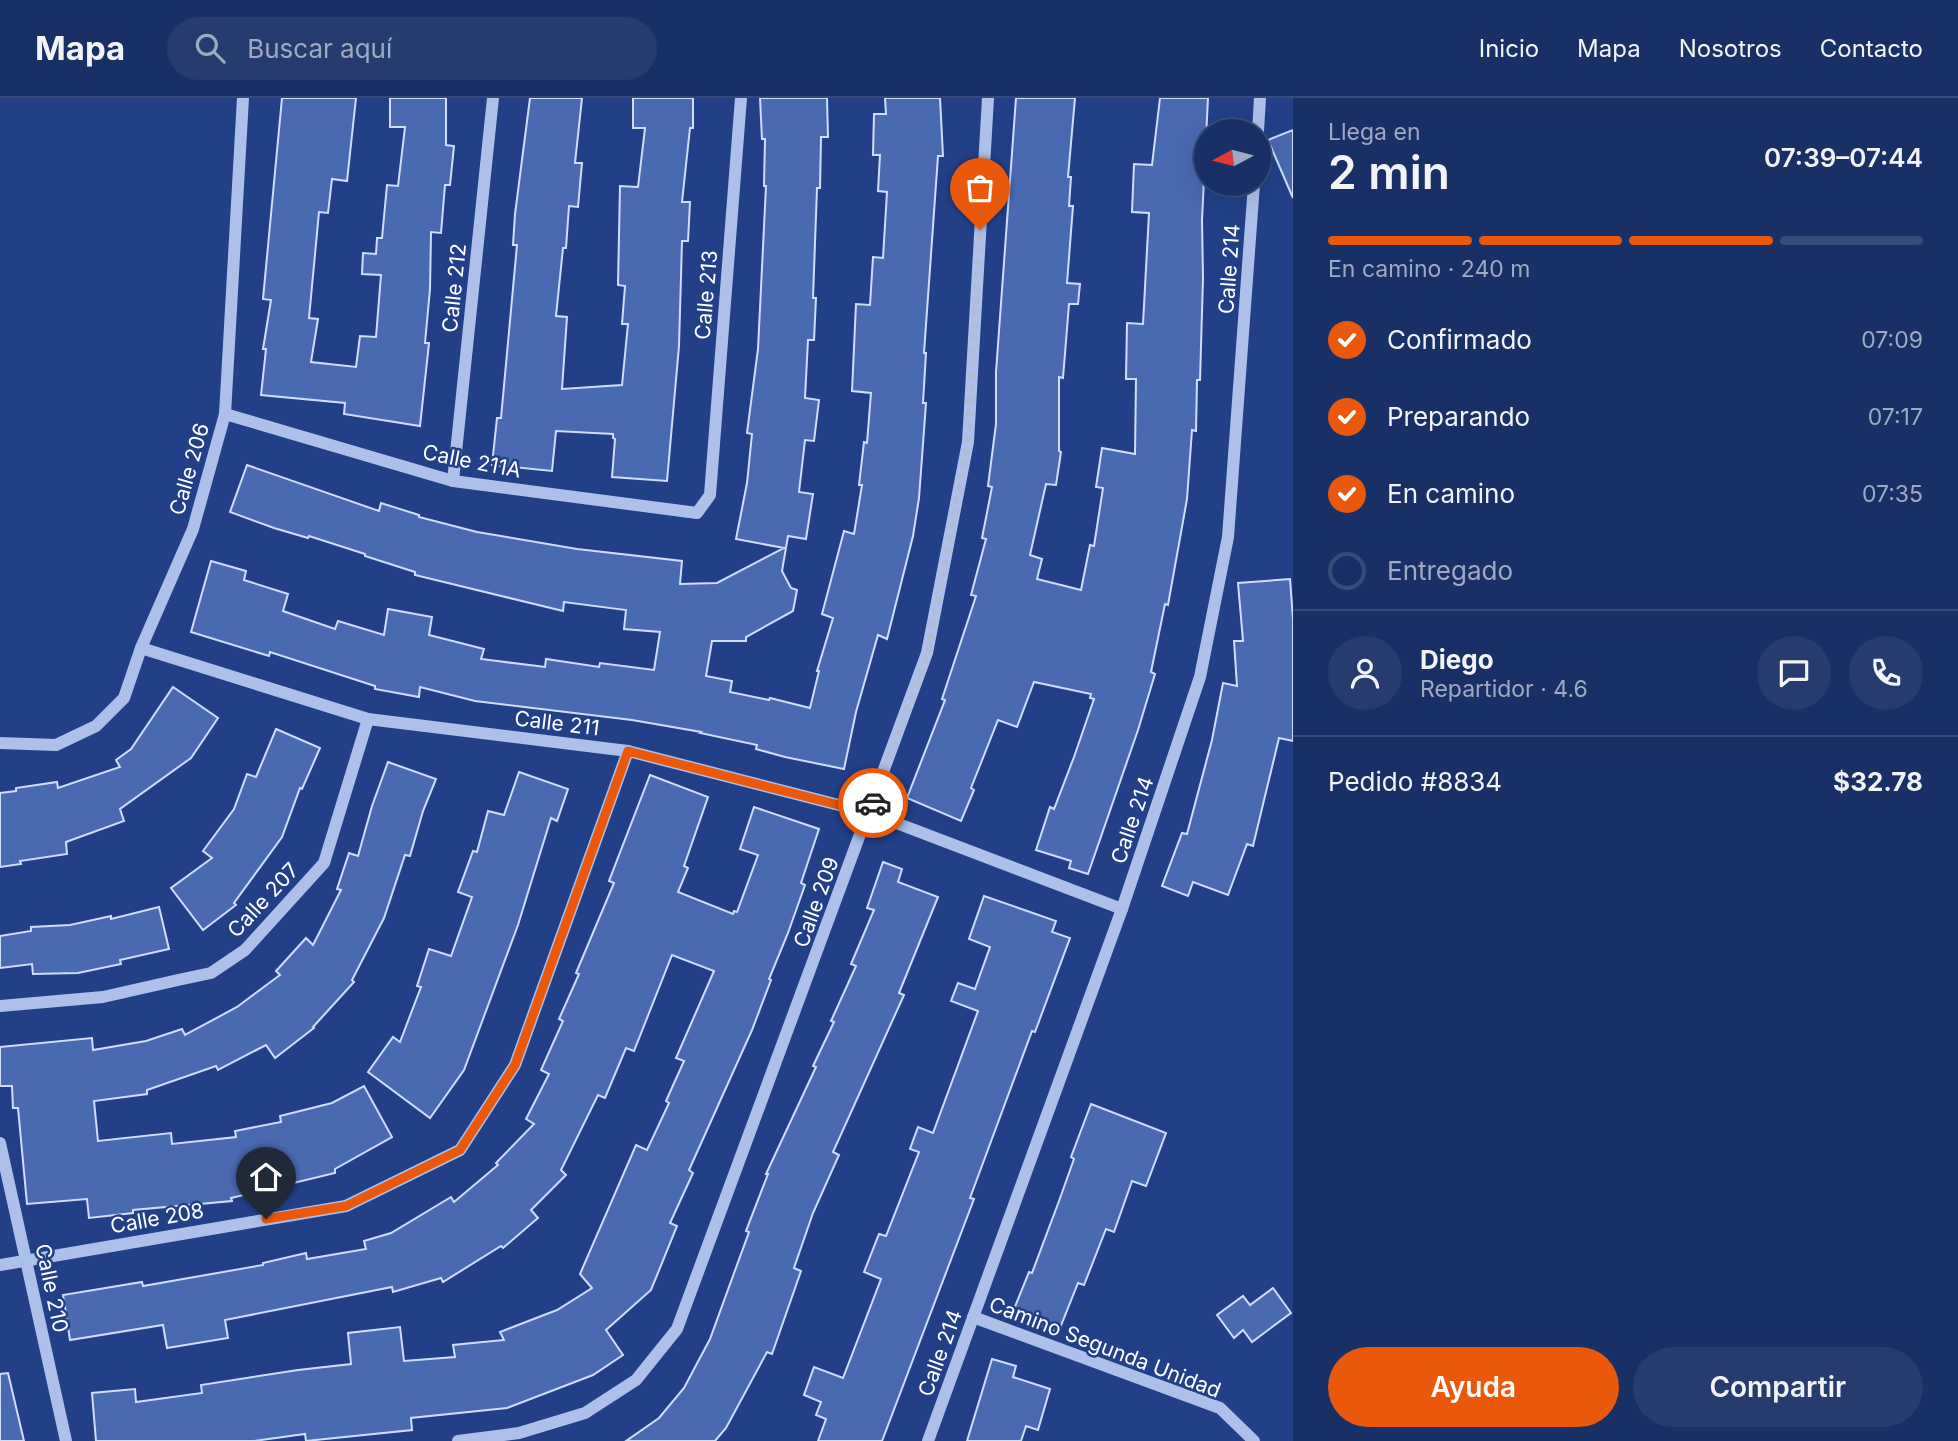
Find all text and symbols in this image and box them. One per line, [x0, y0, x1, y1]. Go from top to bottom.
search box [167, 17, 657, 80]
text: Mapa [35, 28, 125, 68]
icon: search [191, 29, 229, 67]
text: Buscar aquí [247, 33, 392, 64]
text: Inicio [1479, 34, 1539, 63]
text: Mapa [1577, 34, 1641, 63]
text: Nosotros [1679, 34, 1782, 63]
text: Contacto [1820, 34, 1923, 63]
text: Llega en [1328, 118, 1420, 146]
north arrow [1194, 119, 1270, 196]
map controls [1194, 119, 1271, 196]
text: 07:39–07:44 [1764, 142, 1923, 173]
text: 2 min [1328, 144, 1450, 200]
pin [950, 158, 1010, 230]
icon: bag [961, 169, 999, 207]
street label: Calle 214 [1213, 223, 1245, 315]
street label: Calle 212 [437, 242, 471, 334]
street label: Calle 213 [690, 249, 722, 341]
text: En camino · 240 m [1328, 255, 1530, 283]
icon: check [1328, 321, 1366, 359]
text: Confirmado [1387, 324, 1532, 355]
text: 07:09 [1861, 326, 1923, 354]
icon: check [1328, 398, 1366, 436]
text: Preparando [1387, 401, 1530, 432]
text: 07:17 [1868, 403, 1923, 431]
street label: Calle 206 [164, 420, 214, 518]
street label: Calle 211A [421, 439, 523, 483]
icon: check [1328, 475, 1366, 513]
text: En camino [1387, 478, 1515, 509]
text: 07:35 [1862, 480, 1923, 508]
text: Entregado [1387, 555, 1513, 586]
button: person [1328, 636, 1402, 710]
button: chat [1757, 636, 1831, 710]
button: phone [1849, 636, 1923, 710]
text: Diego [1420, 644, 1494, 675]
text: Repartidor · 4.6 [1420, 675, 1588, 703]
street label: Calle 211 [513, 705, 601, 741]
text: Pedido #8834 [1328, 766, 1502, 797]
text: $32.78 [1833, 766, 1923, 797]
courier [838, 768, 908, 838]
street label: Calle 214 [1105, 773, 1159, 867]
icon: car [854, 784, 892, 822]
street label: Calle 209 [788, 853, 844, 951]
street label: Calle 207 [222, 857, 304, 943]
pin [236, 1147, 296, 1219]
icon: home [247, 1158, 285, 1196]
street label: Calle 208 [108, 1197, 206, 1239]
street label: Calle 210 [30, 1241, 74, 1335]
street label: Camino Segunda Unidad [986, 1291, 1224, 1403]
street label: Calle 214 [913, 1306, 967, 1400]
button: Ayuda [1328, 1347, 1619, 1427]
button: Compartir [1633, 1347, 1923, 1427]

